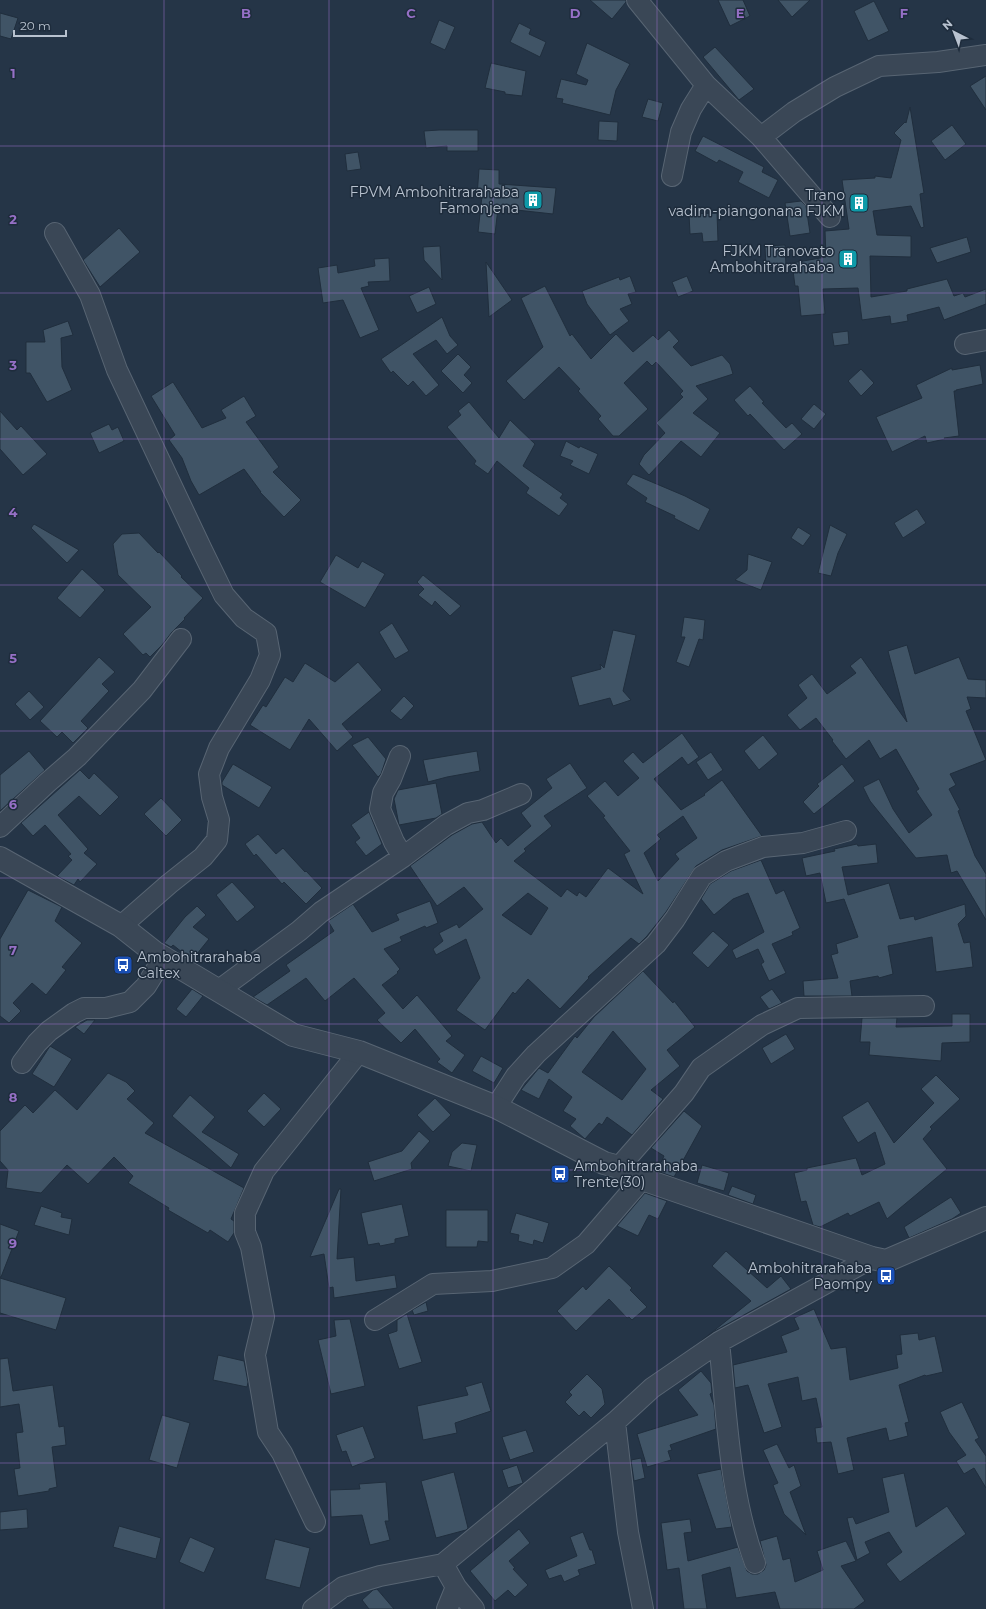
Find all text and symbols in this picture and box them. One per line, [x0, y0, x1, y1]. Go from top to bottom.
text: B [241, 5, 251, 21]
text: C [406, 5, 416, 21]
text: D [570, 5, 581, 21]
text: E [736, 5, 745, 21]
text: F [900, 5, 908, 21]
scale bar [14, 12, 66, 38]
north arrow [934, 12, 974, 52]
text: N [939, 16, 955, 33]
text: 20 m [20, 18, 51, 33]
text: 1 [10, 65, 16, 81]
place label: FPVM Ambohitrarahaba Famonjena [350, 183, 519, 217]
place label: Trano vadim-piangonana FJKM [669, 186, 845, 220]
building icon: FPVM Ambohitrarahaba Famonjena [522, 189, 544, 211]
building icon: Trano vadim-piangonana FJKM [848, 192, 870, 214]
text: 2 [9, 211, 17, 227]
place label: FJKM Tranovato Ambohitrarahaba [710, 242, 834, 276]
building icon: FJKM Tranovato Ambohitrarahaba [837, 248, 859, 270]
text: 3 [8, 357, 17, 373]
text: 4 [9, 504, 18, 520]
text: 5 [9, 650, 17, 666]
text: 6 [9, 796, 18, 812]
text: 7 [9, 942, 17, 958]
place label: Ambohitrarahaba Caltex [137, 948, 261, 982]
bus stop icon: Ambohitrarahaba Caltex [112, 954, 134, 976]
text: 8 [9, 1089, 18, 1105]
place label: Ambohitrarahaba Trente(30) [574, 1157, 698, 1191]
bus stop icon: Ambohitrarahaba Trente(30) [549, 1163, 571, 1185]
text: 9 [9, 1235, 17, 1251]
place label: Ambohitrarahaba Paompy [748, 1259, 872, 1293]
bus stop icon: Ambohitrarahaba Paompy [875, 1265, 897, 1287]

